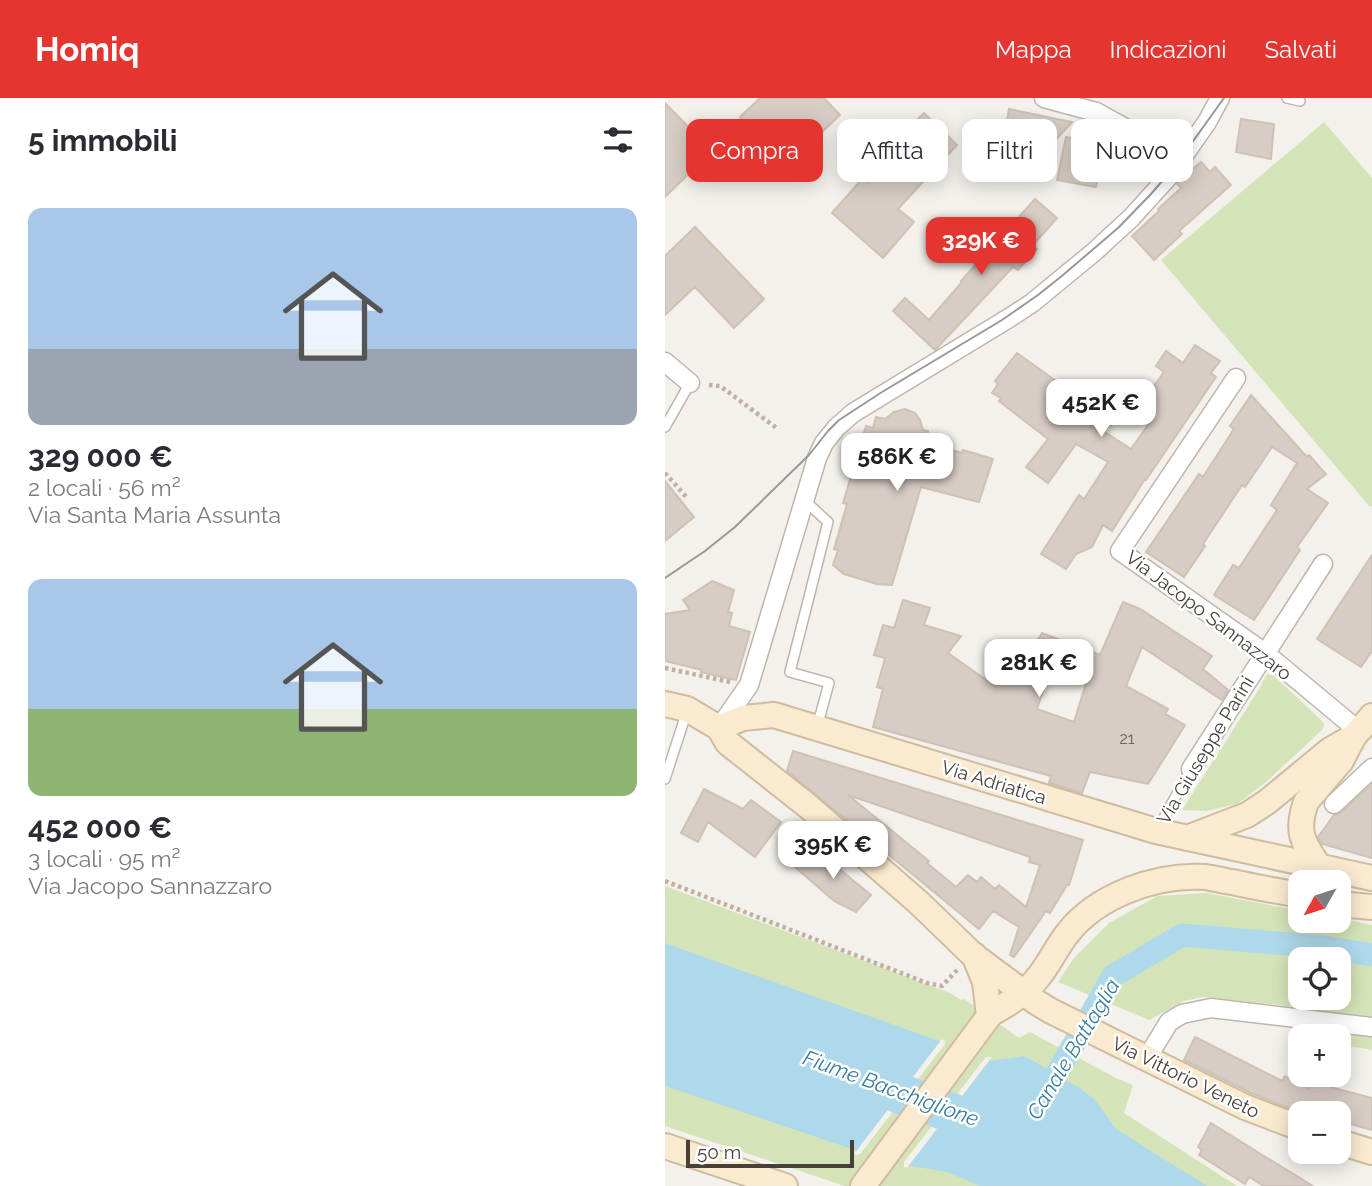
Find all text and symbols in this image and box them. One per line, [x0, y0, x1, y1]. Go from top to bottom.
text: Homiq [35, 30, 139, 69]
text: Mappa [995, 35, 1072, 64]
text: Indicazioni [1110, 35, 1227, 64]
text: Salvati [1265, 35, 1337, 64]
chip: Compra [686, 119, 823, 182]
chip: Affitta [837, 119, 948, 182]
chip: Filtri [962, 119, 1057, 182]
chip: Nuovo [1071, 119, 1193, 182]
icon: filters [599, 121, 637, 159]
text: 5 immobili [28, 123, 177, 158]
pin: 329K € [924, 218, 1038, 277]
text: 329K € [942, 226, 1020, 253]
icon: home [270, 253, 396, 379]
pin: 452K € [1044, 380, 1158, 439]
text: 452K € [1062, 388, 1140, 415]
pin: 586K € [840, 434, 954, 493]
text: 329 000 € [28, 439, 173, 474]
text: 586K € [857, 442, 937, 469]
text: 2 locali · 56 m² [28, 474, 181, 501]
text: Via Santa Maria Assunta [28, 501, 281, 528]
street label: Via Jacopo Sannazzaro [1122, 546, 1296, 684]
icon: home [270, 624, 396, 750]
pin: 281K € [982, 640, 1096, 699]
text: 281K € [1000, 648, 1078, 675]
street label: Via Giuseppe Parini [1152, 672, 1258, 828]
house number: 21 [1119, 729, 1135, 748]
street label: Via Adriatica [939, 756, 1049, 808]
text: 452 000 € [28, 810, 172, 845]
pin: 395K € [776, 822, 890, 881]
text: 395K € [794, 830, 872, 857]
text: 3 locali · 95 m² [28, 845, 181, 872]
north arrow [1288, 870, 1351, 933]
map controls [1288, 870, 1351, 1164]
text: Via Jacopo Sannazzaro [28, 872, 272, 899]
button: locate [1288, 947, 1351, 1010]
water label: Canale Battaglia [1021, 974, 1125, 1124]
button: + [1288, 1024, 1351, 1087]
street label: Via Vittorio Veneto [1109, 1032, 1263, 1122]
water label: Fiume Bacchiglione [800, 1045, 982, 1131]
button: − [1288, 1101, 1351, 1164]
scale bar [686, 1137, 854, 1169]
text: 50 m [697, 1141, 741, 1163]

